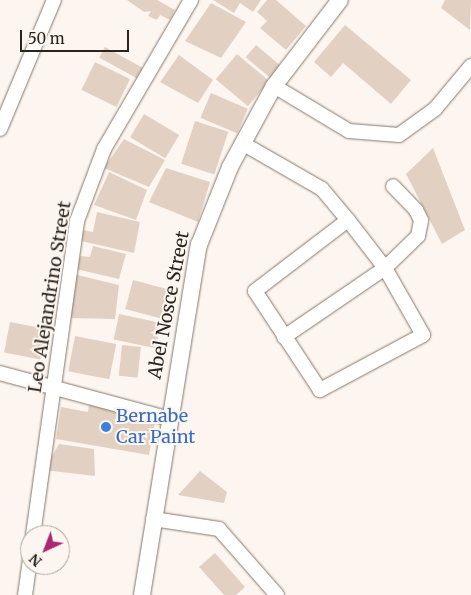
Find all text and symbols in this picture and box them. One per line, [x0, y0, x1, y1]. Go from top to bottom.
scale bar [22, 20, 131, 52]
text: 50 m [28, 29, 65, 48]
street label: Leo Alejandrino Street [24, 200, 76, 394]
street label: Abel Nosce Street [144, 229, 194, 381]
place label: Bernabe Car Paint [116, 406, 195, 448]
marker: Bernabe Car Paint [100, 421, 112, 433]
north arrow [20, 525, 70, 575]
text: N [25, 550, 46, 571]

